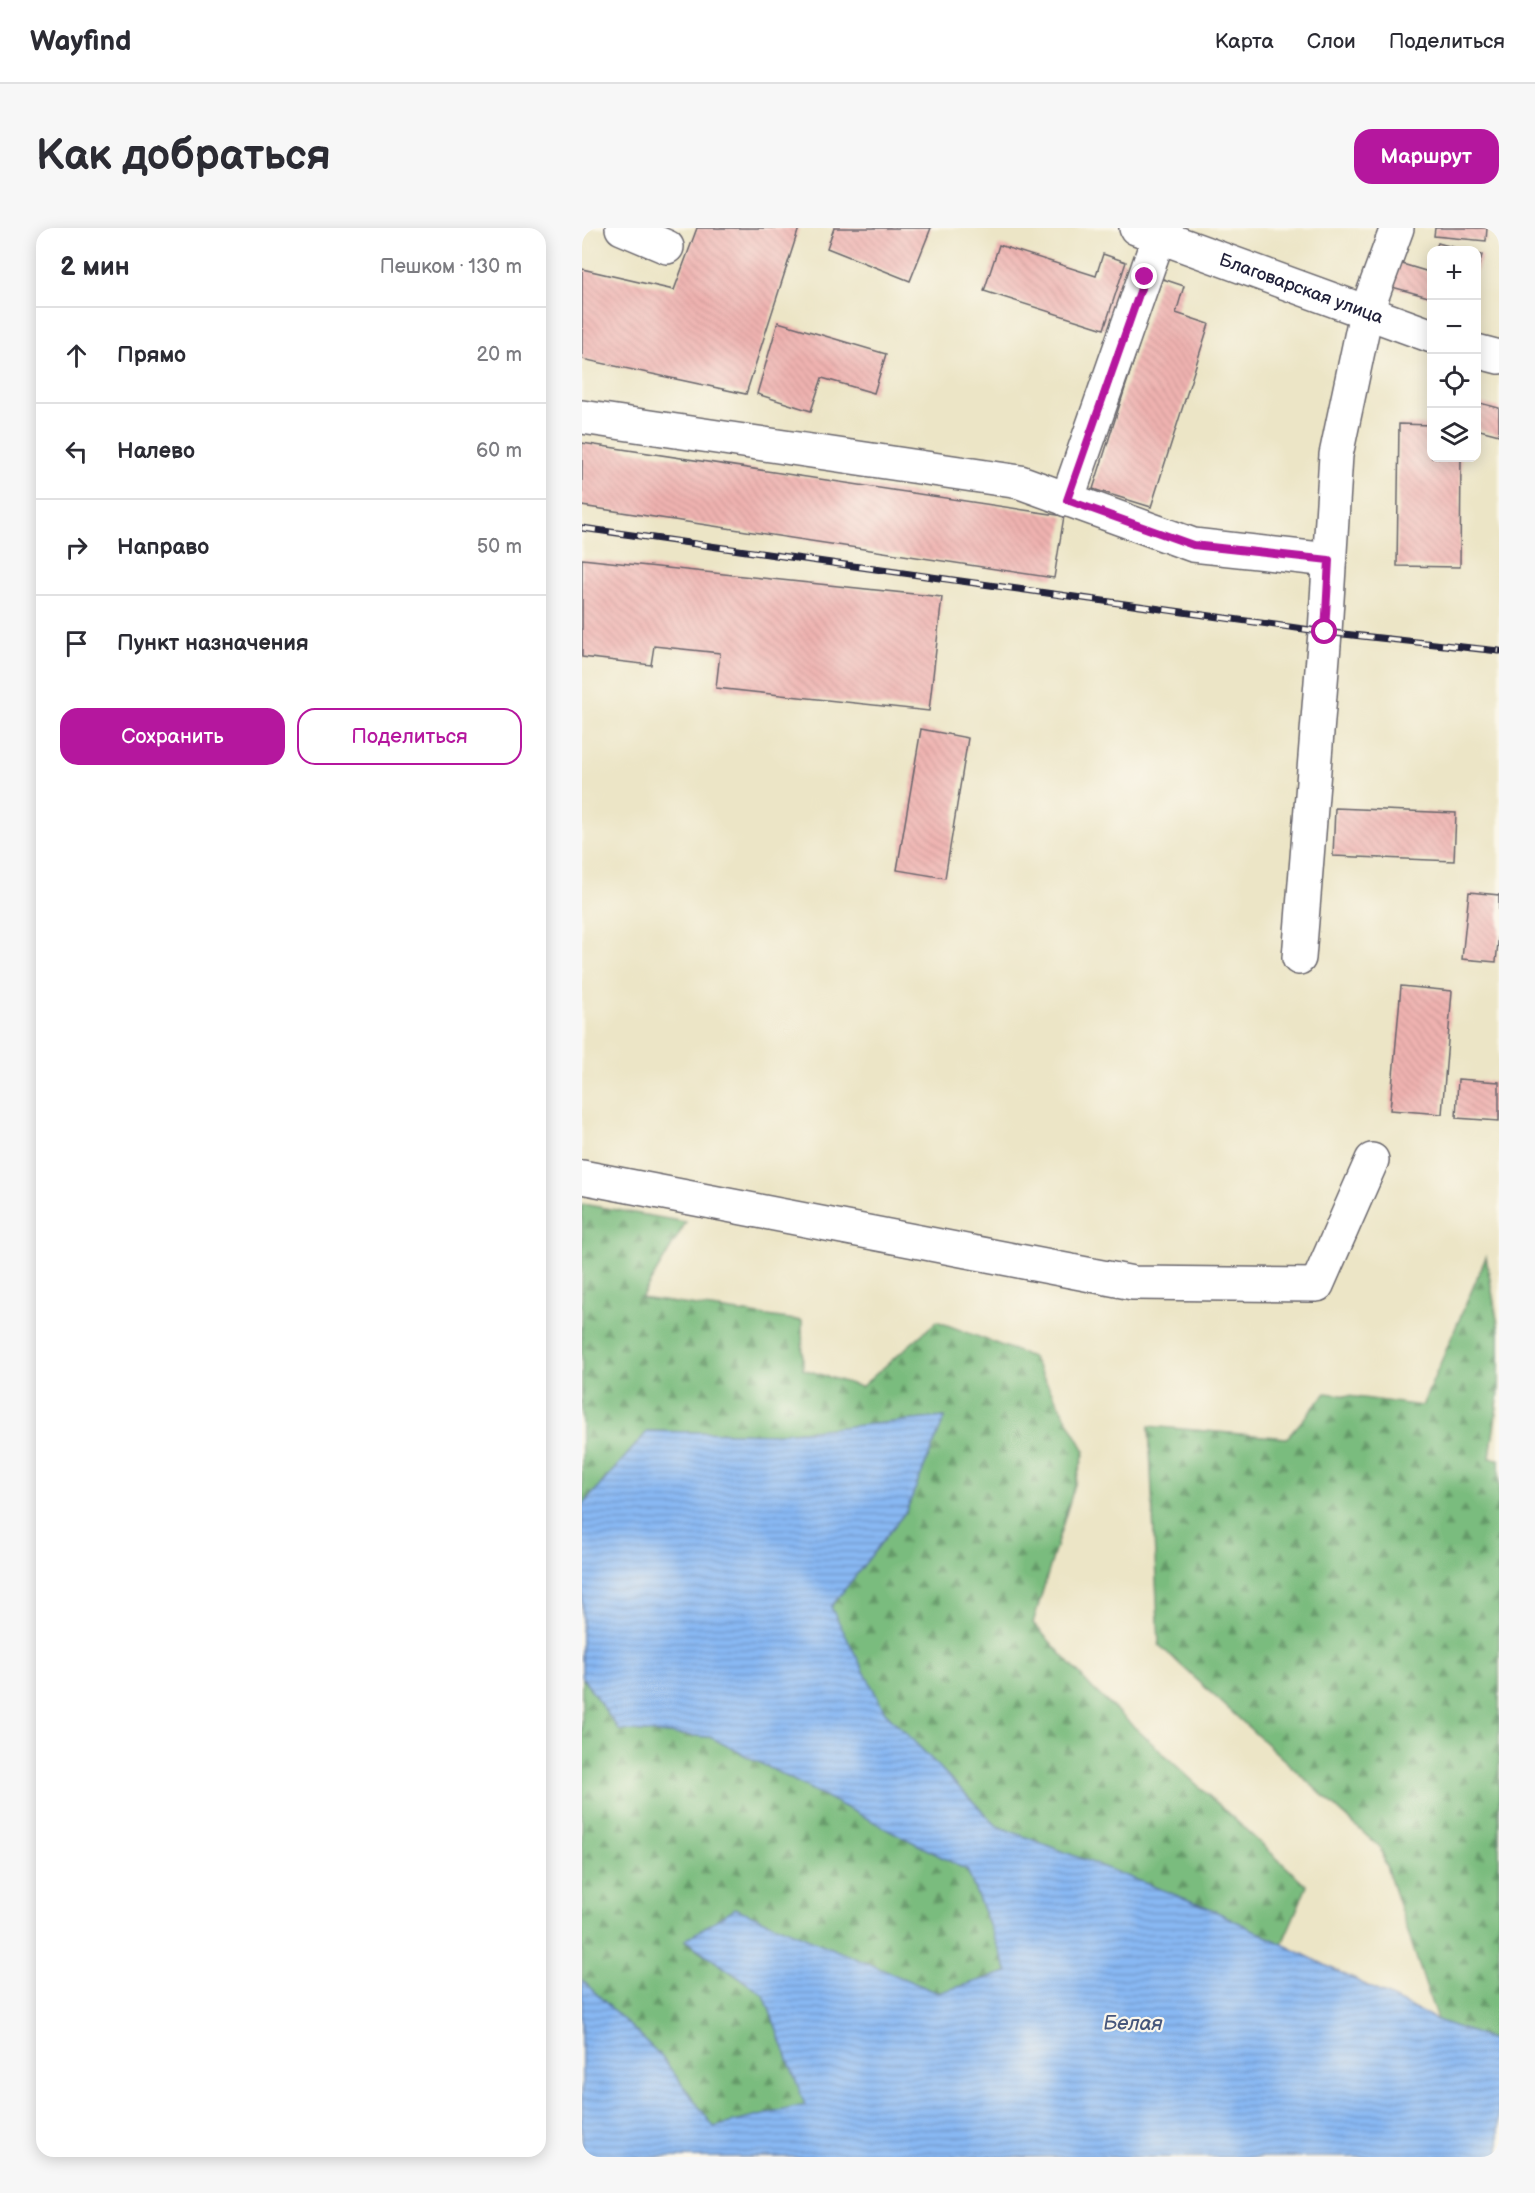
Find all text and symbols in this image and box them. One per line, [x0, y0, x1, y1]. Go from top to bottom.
text: Wayfind [30, 25, 131, 58]
text: Карта [1215, 29, 1274, 54]
text: Слои [1307, 29, 1356, 54]
text: Поделиться [1389, 29, 1505, 54]
button: Маршрут [1354, 129, 1499, 184]
text: Как добраться [36, 131, 331, 182]
map controls [1427, 246, 1481, 462]
button: + [1427, 246, 1481, 300]
street label: Благоварская улица [1216, 249, 1386, 328]
text: 2 мин [60, 252, 130, 283]
text: Пешком · 130 m [380, 255, 522, 279]
route end [1131, 263, 1157, 289]
button: − [1427, 300, 1481, 354]
icon: ahead [60, 339, 93, 372]
text: Прямо [117, 342, 186, 369]
text: 20 m [477, 343, 522, 367]
button: locate [1427, 354, 1481, 408]
button: layers [1427, 408, 1481, 462]
icon: left [60, 435, 93, 468]
text: Налево [117, 438, 195, 465]
text: 60 m [476, 439, 522, 463]
icon: right [60, 531, 93, 564]
text: Направо [117, 534, 209, 561]
text: 50 m [477, 535, 522, 559]
route start [1311, 618, 1337, 644]
icon: arrive [60, 627, 93, 660]
text: Пункт назначения [117, 630, 309, 657]
button: Сохранить [60, 708, 285, 765]
button: Поделиться [297, 708, 522, 765]
water label: Белая [1103, 2012, 1163, 2036]

